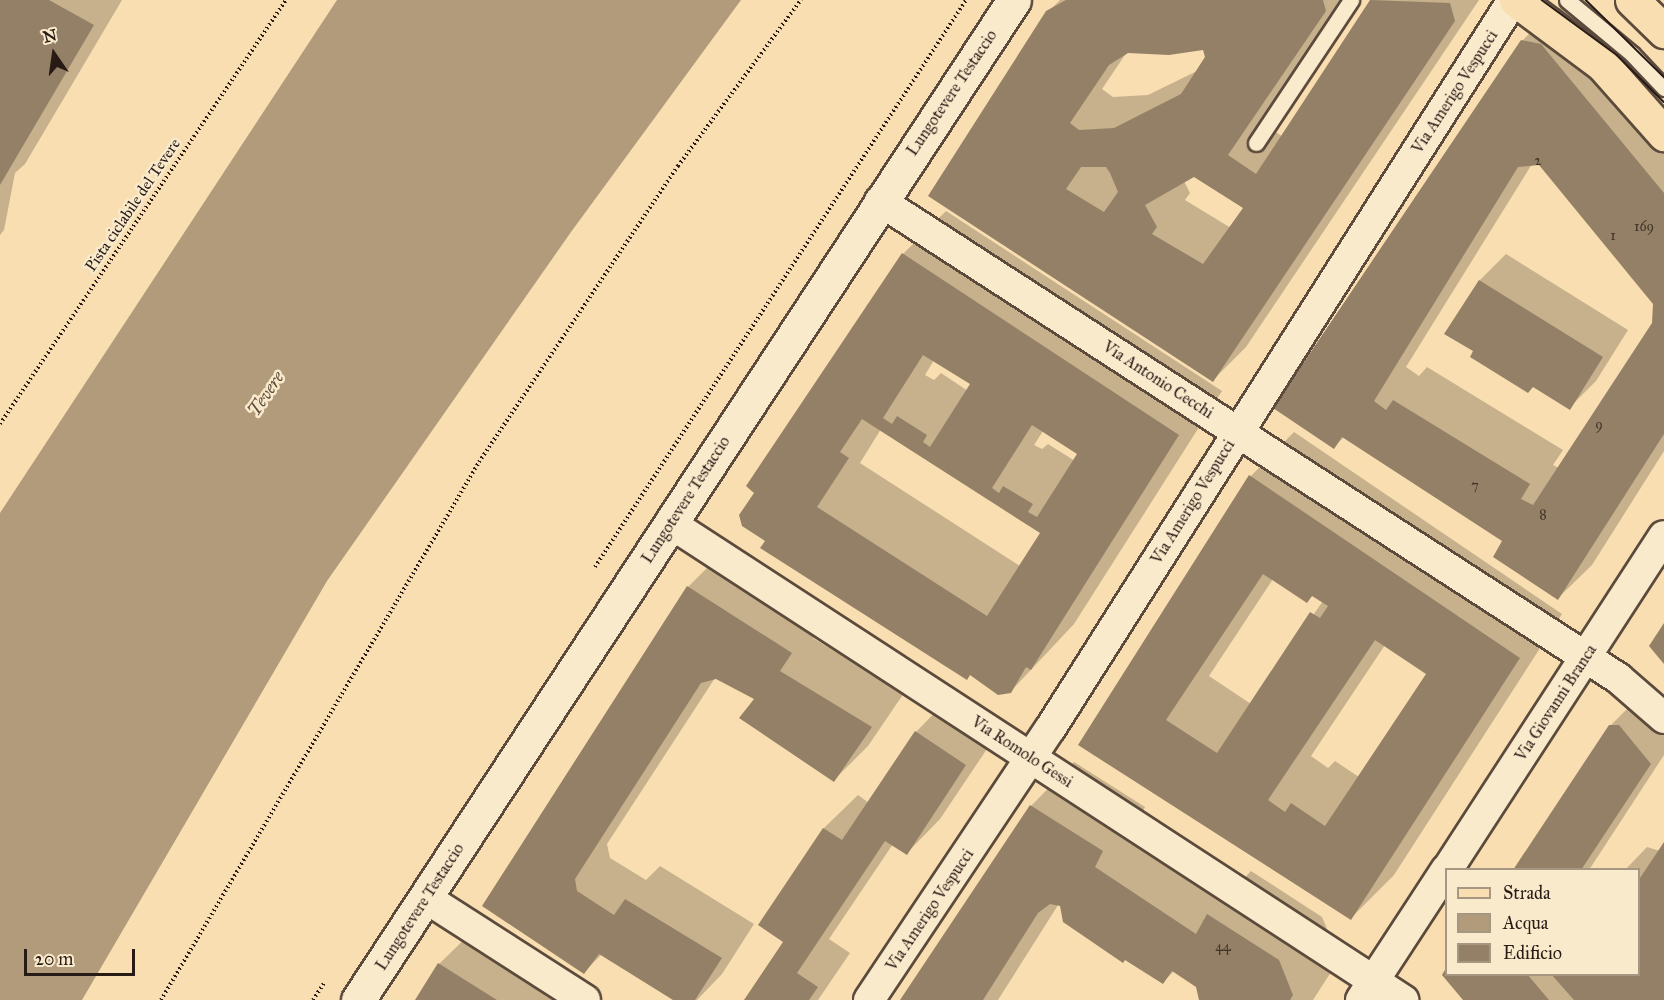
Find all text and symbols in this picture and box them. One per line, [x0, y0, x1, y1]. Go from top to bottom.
north arrow [24, 24, 84, 84]
text: N [41, 25, 59, 47]
street label: Lungotevere Testaccio [903, 26, 1001, 160]
street label: Via Amerigo Vespucci [1408, 27, 1502, 157]
street label: Pista ciclabile del Tevere [81, 135, 185, 275]
house number: 2 [1535, 153, 1541, 169]
house number: 169 [1634, 219, 1654, 235]
house number: 1 [1610, 228, 1616, 244]
street label: Via Antonio Cecchi [1099, 337, 1217, 423]
water label: Tevere [243, 368, 289, 420]
house number: 9 [1595, 417, 1603, 433]
street label: Lungotevere Testaccio [638, 433, 734, 567]
street label: Via Amerigo Vespucci [1147, 436, 1239, 568]
house number: 7 [1471, 478, 1479, 494]
house number: 8 [1539, 507, 1547, 523]
street label: Via Giovanni Branca [1511, 641, 1601, 765]
street label: Via Romolo Gessi [968, 712, 1076, 792]
street label: Lungotevere Testaccio [372, 840, 468, 974]
street label: Via Amerigo Vespucci [882, 845, 978, 975]
legend [1445, 868, 1640, 976]
text: Strada [1503, 882, 1551, 904]
text: Acqua [1503, 912, 1548, 934]
scale bar [27, 937, 138, 975]
house number: 44 [1215, 939, 1231, 955]
text: Edificio [1503, 942, 1562, 964]
text: 20 m [35, 948, 73, 970]

